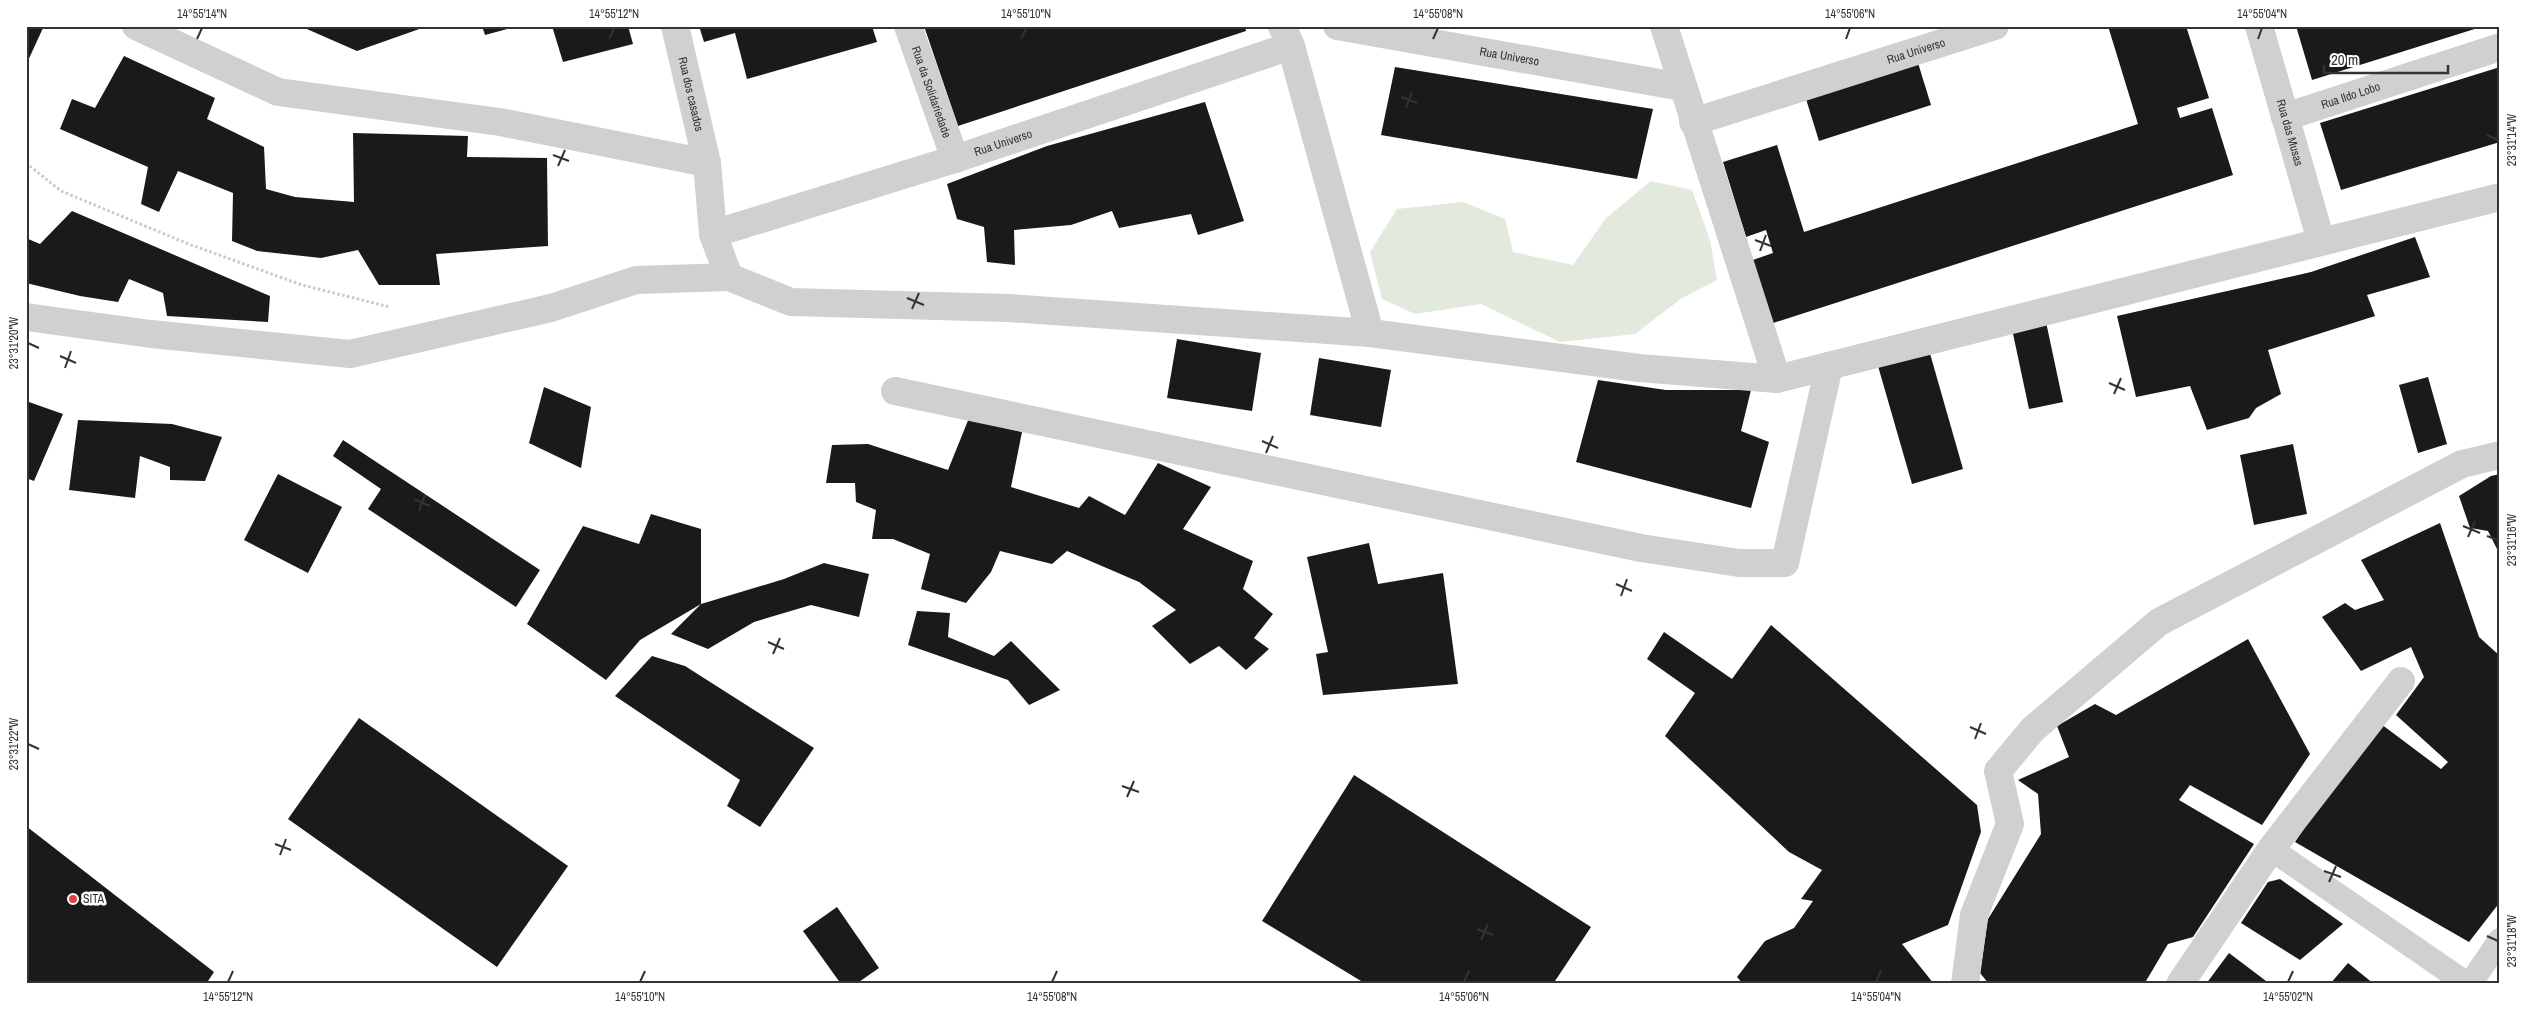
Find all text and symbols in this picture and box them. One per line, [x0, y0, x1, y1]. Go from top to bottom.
text: 14°55'14"N [177, 6, 227, 22]
text: 14°55'12"N [589, 6, 639, 22]
text: 14°55'10"N [1001, 6, 1051, 22]
text: 14°55'08"N [1413, 6, 1463, 22]
text: 14°55'06"N [1825, 6, 1875, 22]
text: 14°55'04"N [2237, 6, 2287, 22]
street label: Rua Universo [1885, 34, 1947, 68]
scale bar [2324, 42, 2447, 74]
street label: Rua Universo [1478, 43, 1540, 70]
street label: Rua da Solidariedade [908, 44, 955, 140]
text: 20 m [2331, 49, 2358, 70]
street label: Rua dos casados [674, 55, 707, 133]
street label: Rua Ildo Lobo [2319, 79, 2382, 113]
street label: Rua das Musas [2273, 98, 2307, 168]
text: 23°31'14"W [2504, 113, 2520, 166]
street label: Rua Universo [972, 126, 1034, 160]
text: 23°31'20"W [6, 316, 22, 369]
text: 23°31'16"W [2504, 513, 2520, 566]
text: 23°31'22"W [6, 717, 22, 770]
place label: SITA [83, 891, 105, 907]
marker: SITA [67, 893, 79, 905]
text: 23°31'18"W [2504, 914, 2520, 967]
text: 14°55'12"N [203, 989, 253, 1005]
text: 14°55'10"N [615, 989, 665, 1005]
text: 14°55'08"N [1027, 989, 1077, 1005]
text: 14°55'06"N [1439, 989, 1489, 1005]
text: 14°55'04"N [1851, 989, 1901, 1005]
text: 14°55'02"N [2263, 989, 2313, 1005]

